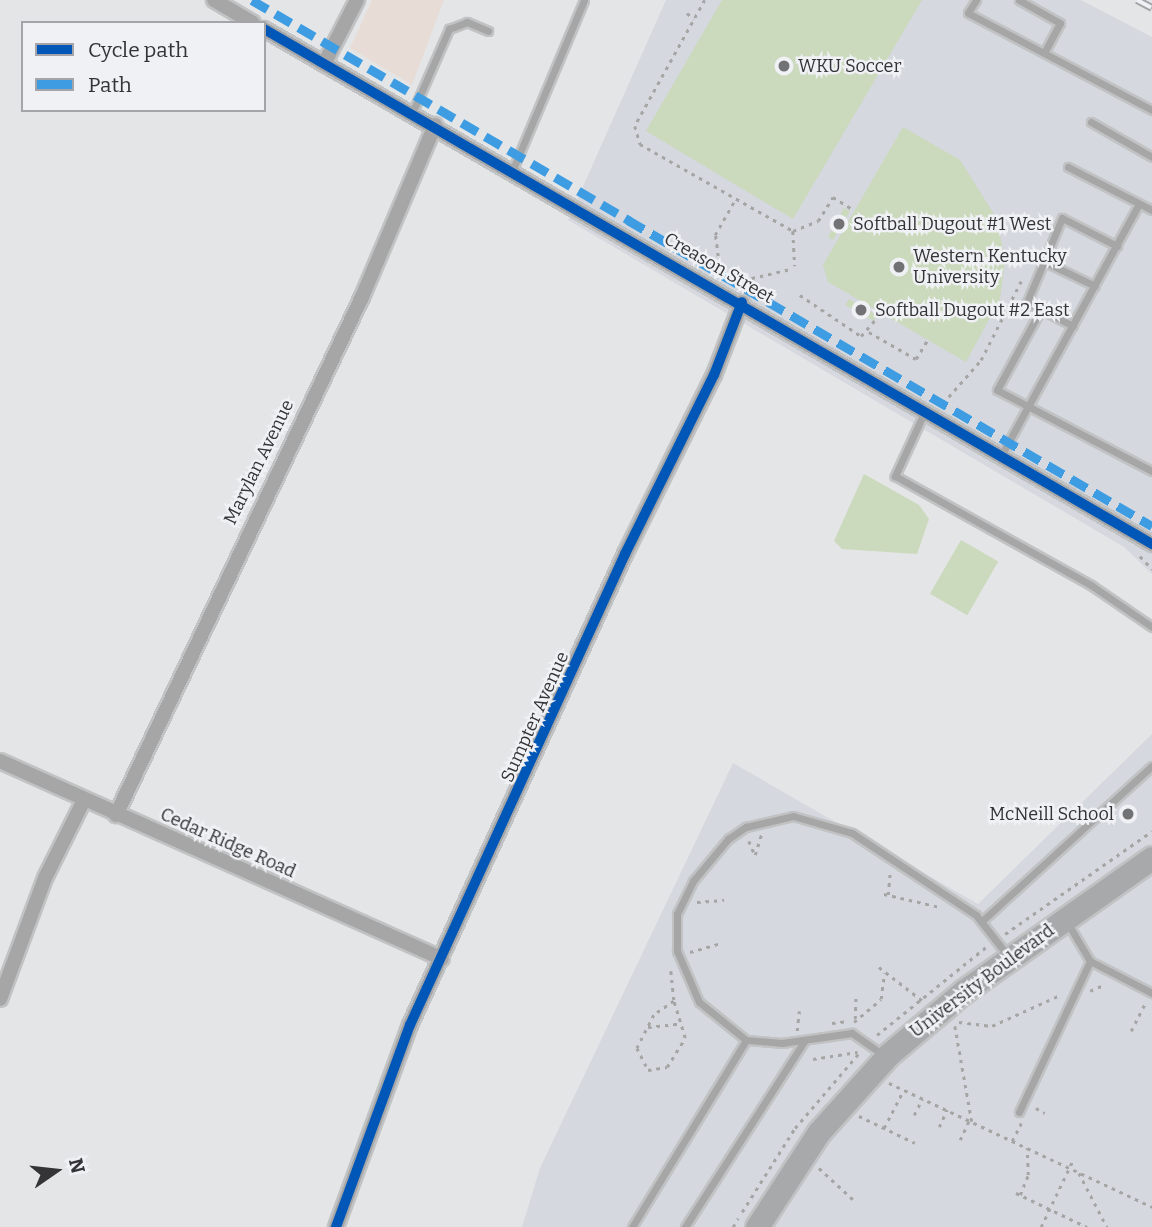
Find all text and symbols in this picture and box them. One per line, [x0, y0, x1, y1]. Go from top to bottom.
legend [21, 21, 266, 112]
text: Cycle path [88, 37, 188, 63]
place label: WKU Soccer [798, 55, 901, 77]
marker: WKU Soccer [776, 58, 792, 74]
text: Path [88, 72, 132, 98]
place label: Softball Dugout #1 West [853, 213, 1051, 235]
marker: Softball Dugout #1 West [831, 216, 847, 232]
street label: Creason Street [660, 228, 778, 308]
place label: Western Kentucky University [913, 246, 1067, 288]
marker: Western Kentucky University [891, 259, 907, 275]
place label: Softball Dugout #2 East [875, 299, 1070, 321]
marker: Softball Dugout #2 East [853, 302, 869, 318]
street label: Marylan Avenue [219, 396, 299, 528]
street label: Sumpter Avenue [497, 648, 573, 786]
street label: Cedar Ridge Road [157, 803, 299, 883]
place label: McNeill School [989, 803, 1114, 825]
marker: McNeill School [1120, 806, 1136, 822]
street label: University Boulevard [906, 920, 1058, 1042]
north arrow [21, 1136, 91, 1206]
text: N [64, 1156, 90, 1176]

